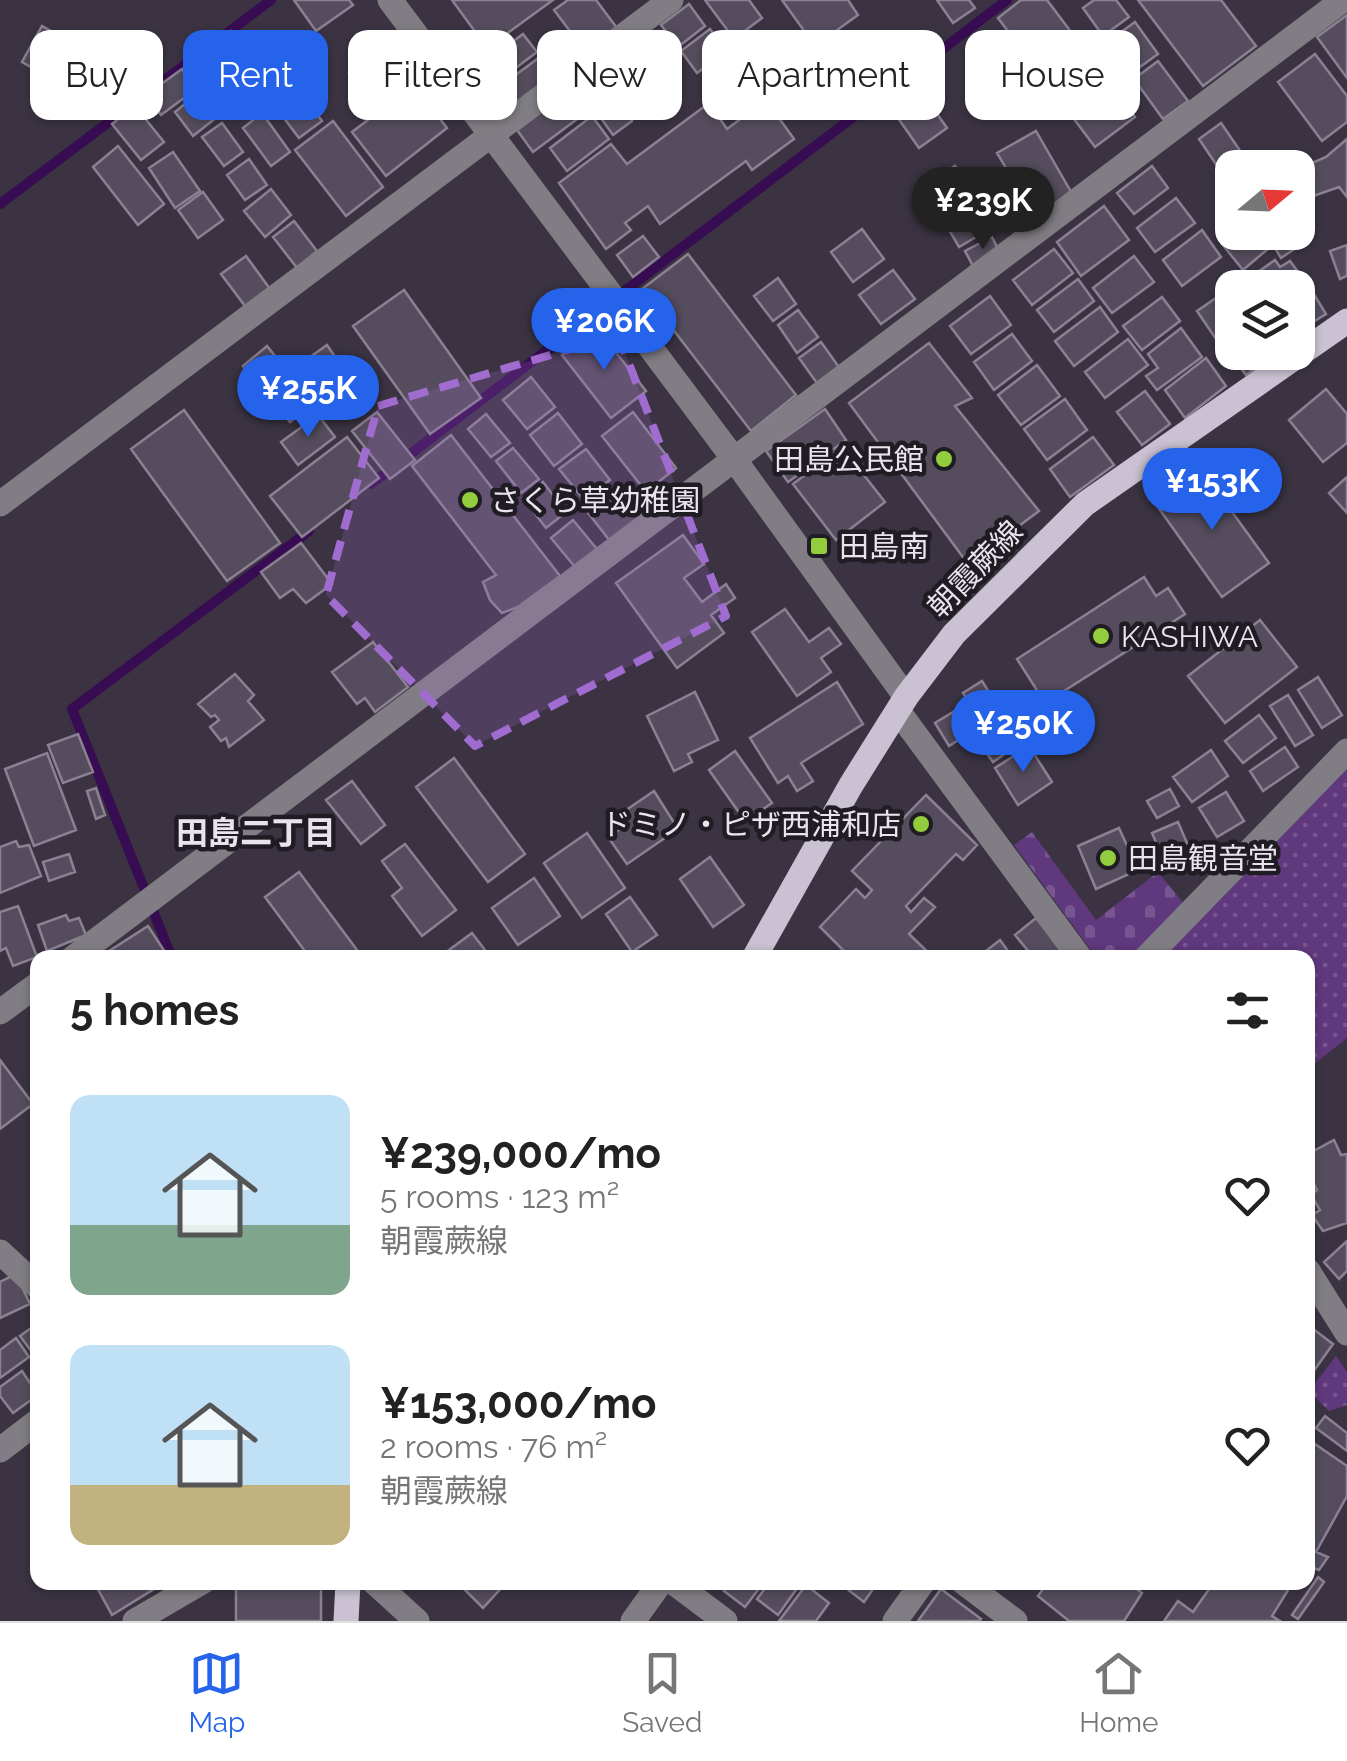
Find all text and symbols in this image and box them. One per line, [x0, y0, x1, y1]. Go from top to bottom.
chip: Buy [30, 30, 163, 120]
chip: Rent [183, 30, 328, 120]
chip: Filters [348, 30, 517, 120]
chip: New [537, 30, 682, 120]
chip: Apartment [702, 30, 945, 120]
chip: House [965, 30, 1140, 120]
north arrow [1215, 150, 1315, 250]
map controls [1215, 150, 1315, 370]
pin: ¥239K [913, 167, 1053, 252]
text: ¥239K [934, 181, 1032, 218]
button: layers [1215, 270, 1315, 370]
pin: ¥206K [534, 288, 674, 373]
text: ¥206K [553, 302, 655, 339]
pin: ¥255K [238, 355, 378, 440]
text: ¥255K [259, 369, 357, 406]
place label: 田島公民館 [774, 442, 924, 477]
marker: 田島公民館 [933, 448, 955, 470]
pin: ¥153K [1142, 448, 1282, 533]
text: ¥153K [1164, 462, 1260, 499]
place label: さくら草幼稚園 [490, 483, 700, 518]
marker: さくら草幼稚園 [459, 489, 481, 511]
street label: 朝霞蕨線 [921, 514, 1029, 624]
place label: 田島南 [839, 529, 929, 564]
marker: 田島南 [808, 535, 830, 557]
place label: KASHIWA [1121, 619, 1258, 654]
marker: KASHIWA [1090, 625, 1112, 647]
pin: ¥250K [953, 690, 1093, 775]
text: ¥250K [973, 704, 1073, 741]
place label: ドミノ・ピザ西浦和店 [601, 807, 901, 842]
marker: ドミノ・ピザ西浦和店 [910, 813, 932, 835]
district label: 田島二丁目 [176, 814, 336, 851]
place label: 田島観音堂 [1128, 841, 1278, 876]
marker: 田島観音堂 [1097, 847, 1119, 869]
icon: filters [1220, 983, 1275, 1038]
text: 5 homes [70, 986, 239, 1035]
text: ¥239,000/mo [380, 1129, 661, 1178]
icon: home [150, 1135, 270, 1255]
icon: heart [1220, 1168, 1275, 1223]
text: 5 rooms · 123 m² [380, 1178, 619, 1215]
text: 朝霞蕨線 [380, 1222, 508, 1259]
text: ¥153,000/mo [380, 1379, 657, 1428]
icon: home [150, 1385, 270, 1505]
icon: heart [1220, 1418, 1275, 1473]
text: 2 rooms · 76 m² [380, 1428, 607, 1465]
text: 朝霞蕨線 [380, 1472, 508, 1509]
tab: Map [188, 1646, 245, 1739]
tab: Saved [622, 1646, 702, 1739]
tab: Home [1079, 1646, 1159, 1739]

